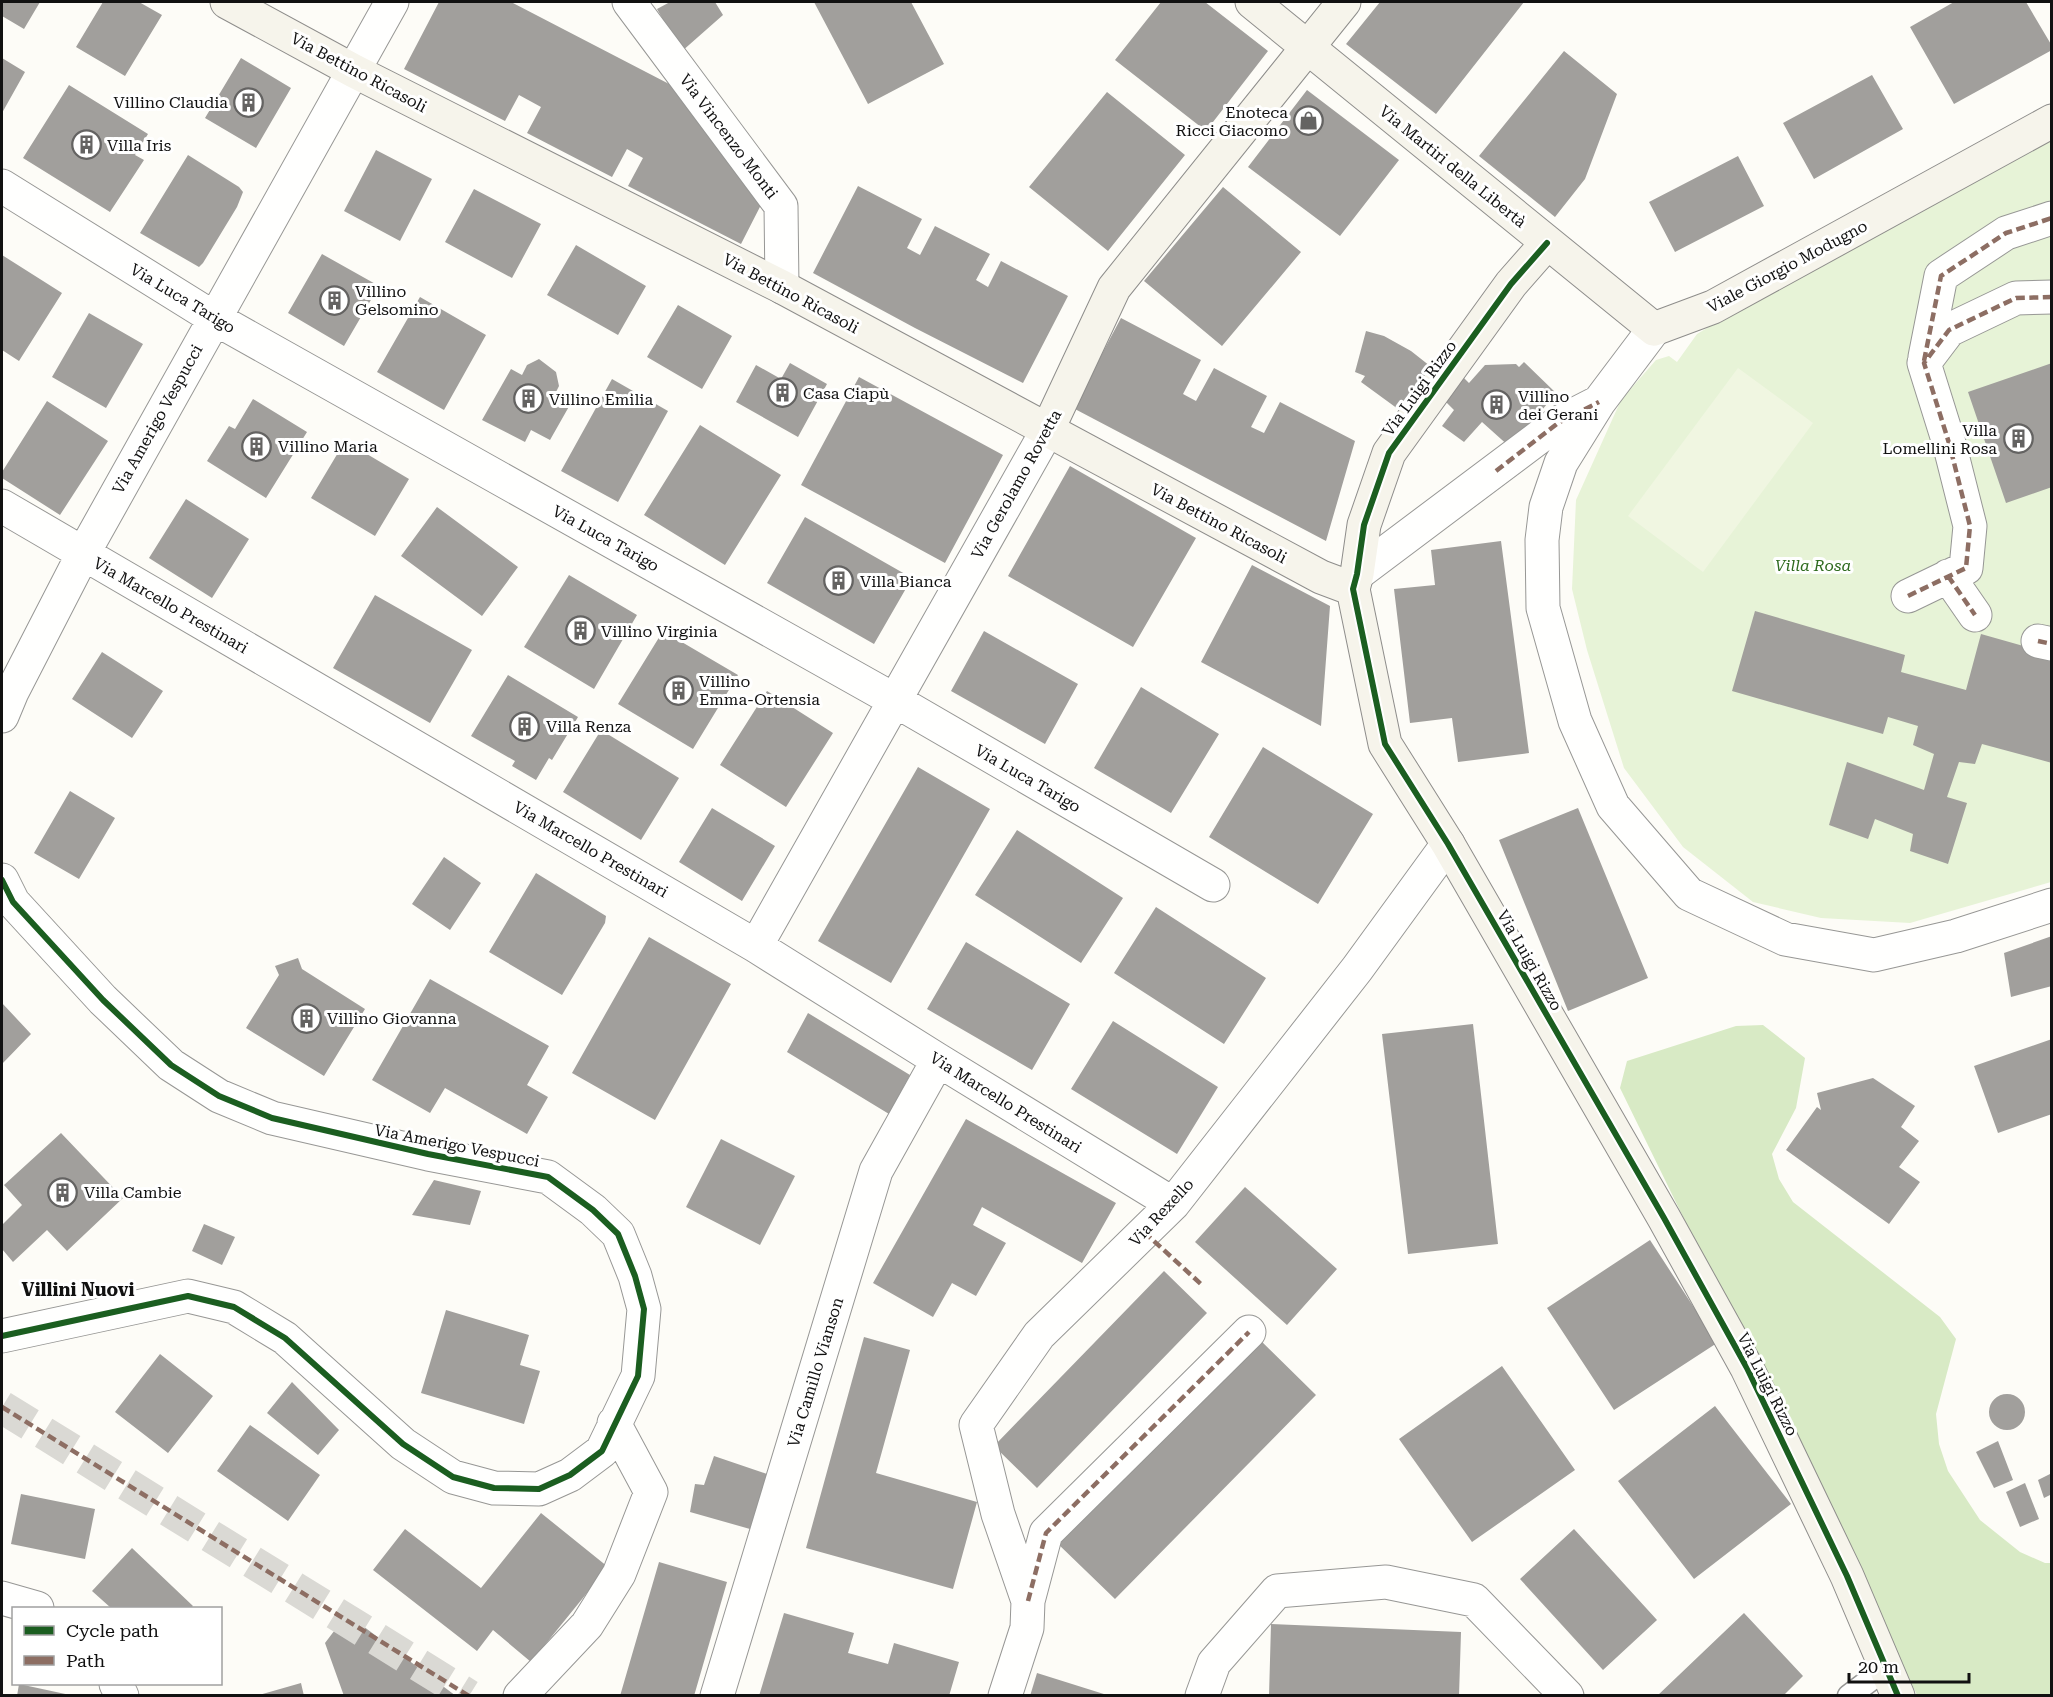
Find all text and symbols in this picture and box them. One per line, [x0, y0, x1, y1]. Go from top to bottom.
street label: Via Bettino Ricasoli [288, 29, 430, 116]
street label: Via Vincenzo Monti [675, 70, 782, 202]
building icon: Villino Claudia [233, 86, 265, 118]
place label: Villino Claudia [114, 93, 228, 112]
street label: Via Martiri della Libertà [1375, 101, 1530, 232]
place label: Enoteca Ricci Giacomo [1176, 103, 1288, 140]
shop icon: Enoteca Ricci Giacomo [1293, 105, 1325, 137]
building icon: Villa Iris [70, 129, 102, 161]
place label: Villa Iris [107, 136, 172, 155]
street label: Viale Giorgio Modugno [1704, 216, 1871, 317]
street label: Via Bettino Ricasoli [720, 250, 862, 337]
street label: Via Luca Tarigo [127, 260, 239, 337]
place label: Villino Gelsomino [355, 282, 439, 319]
building icon: Villino Gelsomino [318, 284, 350, 316]
street label: Via Luigi Rizzo [1378, 337, 1461, 440]
street label: Via Amerigo Vespucci [108, 341, 206, 497]
building icon: Casa Ciapù [766, 377, 798, 409]
building icon: Villino Emilia [512, 383, 544, 415]
place label: Casa Ciapù [803, 384, 889, 403]
place label: Villino dei Gerani [1518, 387, 1598, 424]
building icon: Villino dei Gerani [1481, 389, 1513, 421]
place label: Villino Emilia [549, 390, 653, 409]
street label: Via Gerolamo Rovetta [967, 406, 1066, 562]
place label: Villa Lomellini Rosa [1883, 421, 1997, 458]
building icon: Villa Lomellini Rosa [2002, 423, 2034, 455]
building icon: Villino Maria [241, 430, 273, 462]
place label: Villino Maria [278, 437, 378, 456]
street label: Via Bettino Ricasoli [1148, 480, 1290, 567]
street label: Via Luca Tarigo [549, 501, 663, 576]
street label: Via Marcello Prestinari [90, 553, 251, 658]
park label: Villa Rosa [1775, 556, 1851, 575]
building icon: Villa Bianca [823, 565, 855, 597]
place label: Villa Bianca [860, 572, 952, 591]
building icon: Villino Virginia [564, 615, 596, 647]
place label: Villino Virginia [601, 622, 718, 641]
place label: Villino Emma-Ortensia [699, 672, 820, 709]
building icon: Villino Emma-Ortensia [662, 674, 694, 706]
building icon: Villa Renza [509, 710, 541, 742]
place label: Villa Renza [546, 717, 631, 736]
street label: Via Luca Tarigo [971, 740, 1084, 817]
street label: Via Marcello Prestinari [510, 797, 671, 902]
street label: Via Luigi Rizzo [1493, 906, 1566, 1014]
building icon: Villino Giovanna [290, 1002, 322, 1034]
place label: Villino Giovanna [327, 1009, 457, 1028]
street label: Via Marcello Prestinari [926, 1048, 1085, 1157]
street label: Via Amerigo Vespucci [373, 1120, 541, 1171]
street label: Via Rexello [1125, 1174, 1198, 1250]
building icon: Villa Cambie [47, 1176, 79, 1208]
place label: Villa Cambie [84, 1183, 182, 1202]
district label: Villini Nuovi [22, 1279, 134, 1300]
street label: Via Camillo Vianson [784, 1295, 847, 1449]
street label: Via Luigi Rizzo [1733, 1329, 1802, 1439]
legend [12, 1607, 222, 1685]
text: Cycle path [66, 1620, 159, 1641]
scale bar [1849, 1646, 1969, 1684]
text: Path [66, 1650, 105, 1671]
text: 20 m [1858, 1656, 1899, 1677]

